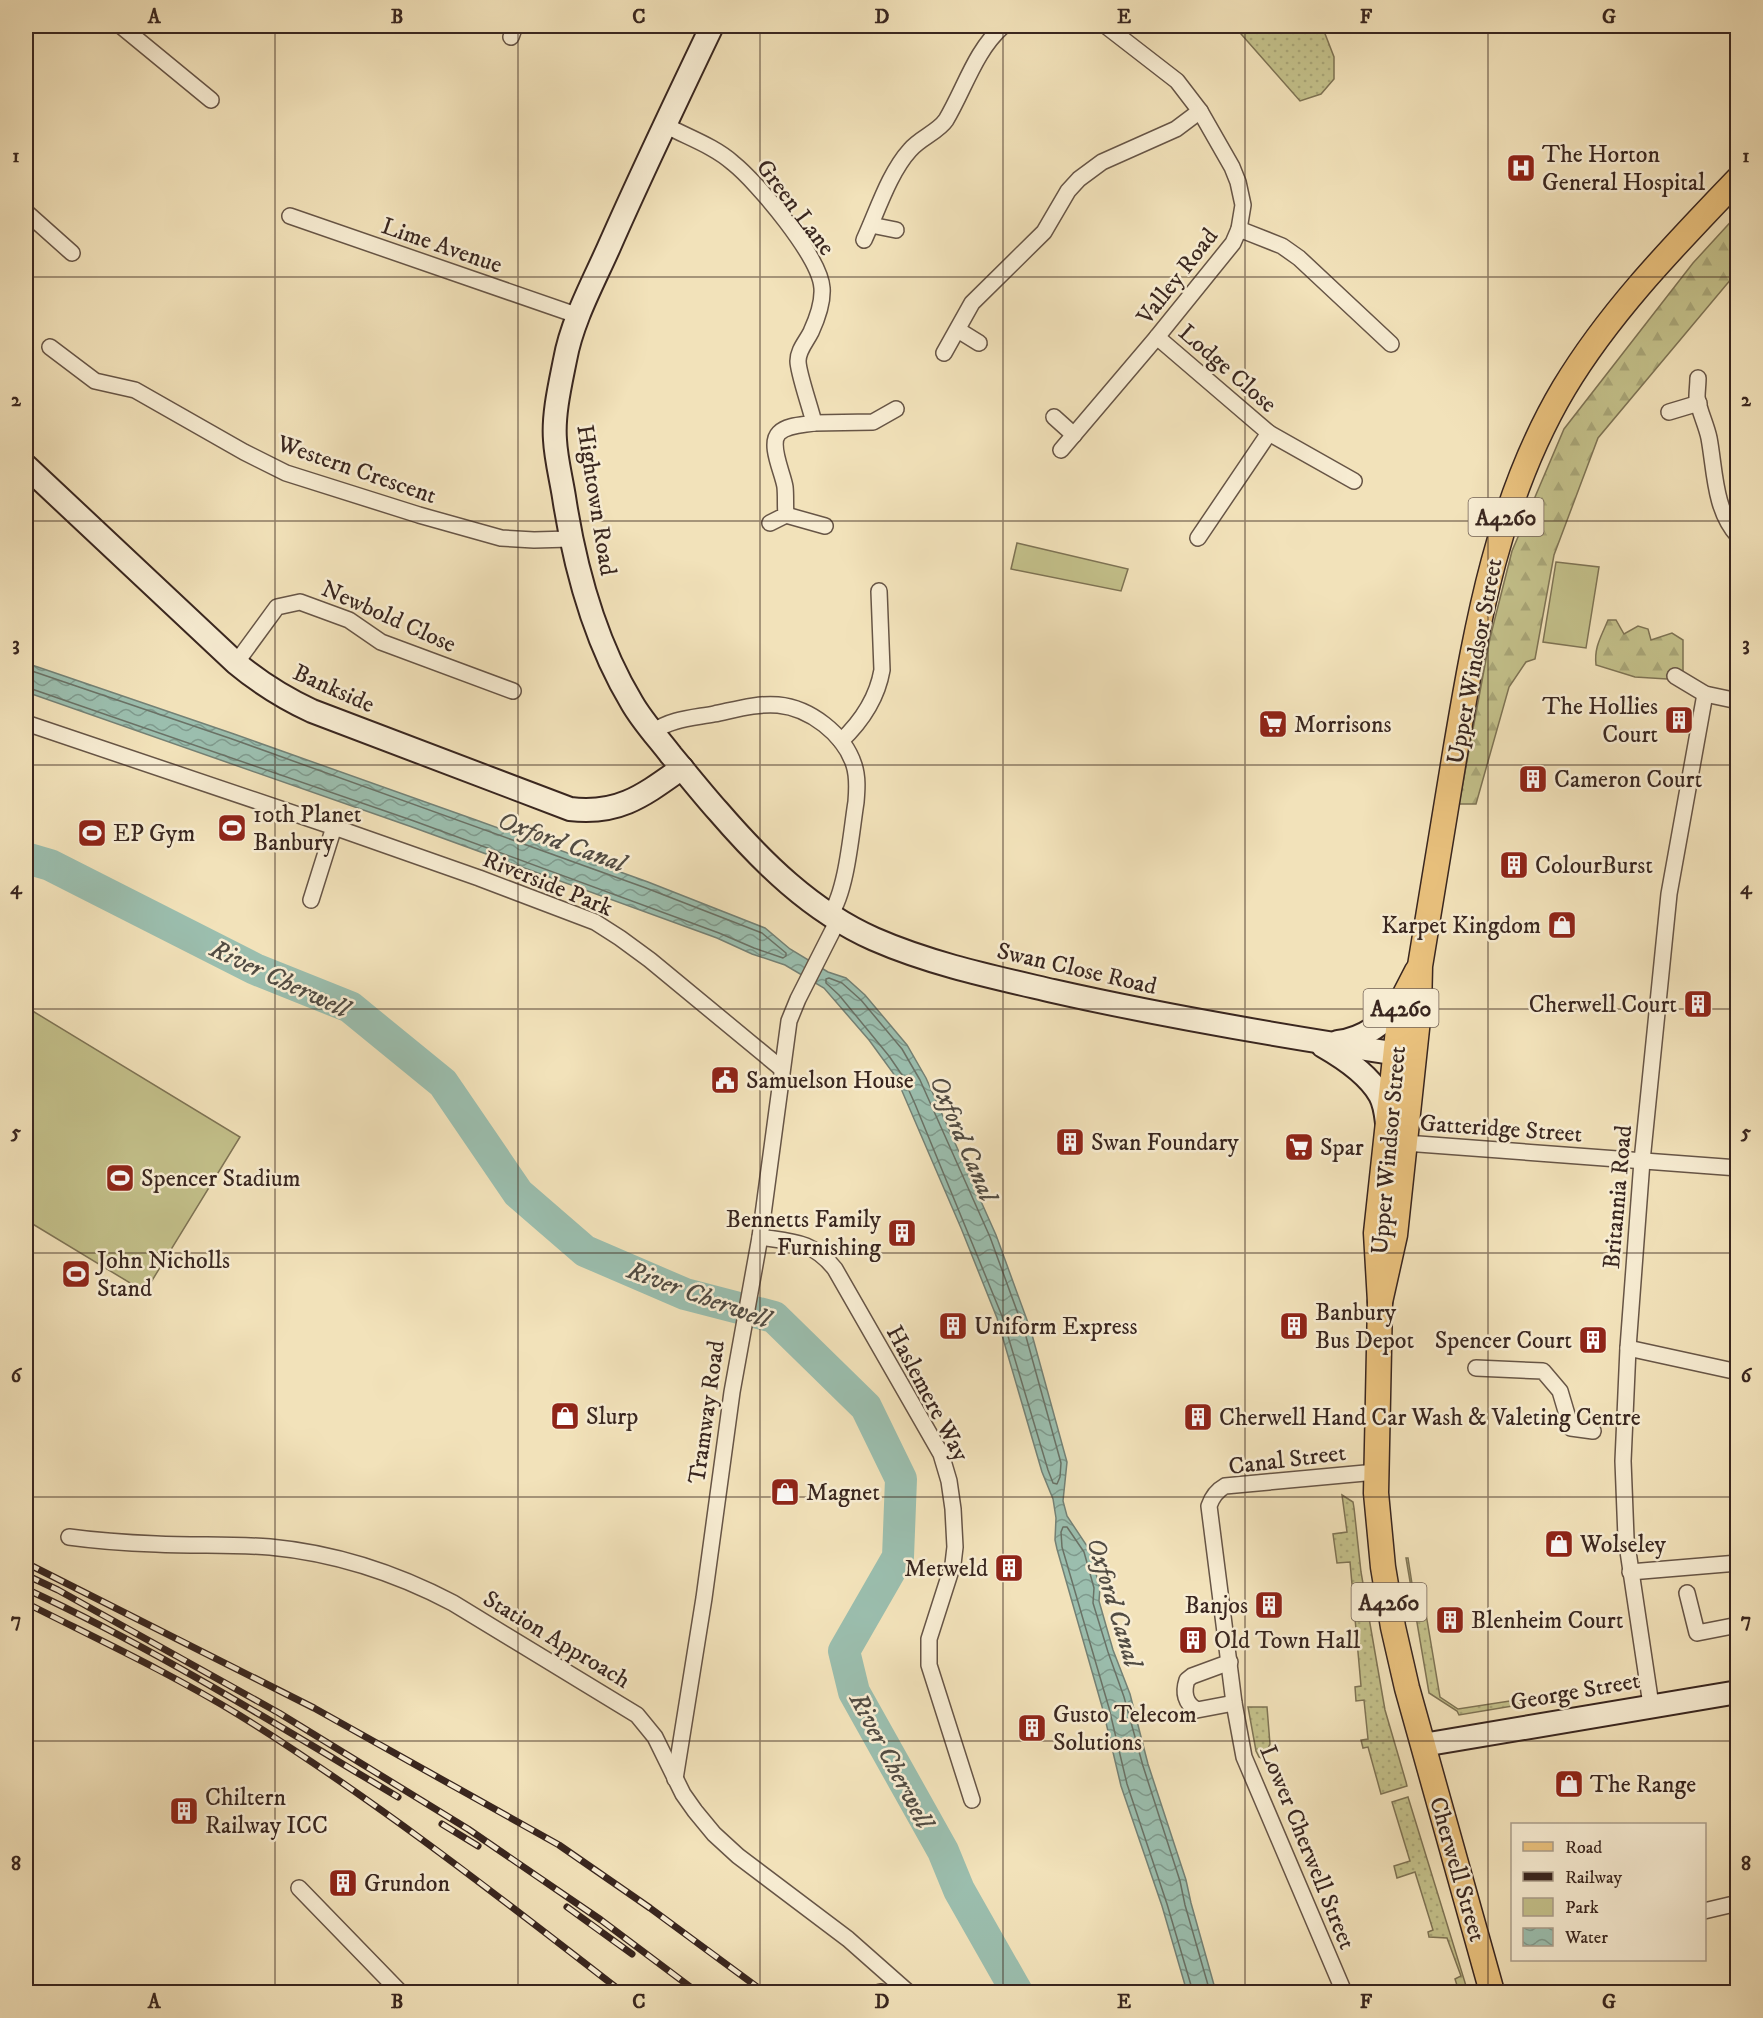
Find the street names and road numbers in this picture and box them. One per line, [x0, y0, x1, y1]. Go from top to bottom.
street label: Green Lane [749, 153, 841, 262]
street label: Lime Avenue [377, 211, 506, 281]
street label: Valley Road [1130, 222, 1225, 332]
street label: Lodge Close [1172, 318, 1283, 420]
street label: Hightown Road [569, 422, 623, 578]
street label: Western Crescent [272, 428, 440, 511]
road number: A4260 [1468, 498, 1544, 536]
street label: Upper Windsor Street [1440, 555, 1510, 767]
street label: Newbold Close [317, 574, 461, 660]
street label: Bankside [288, 658, 379, 720]
street label: Riverside Park [478, 844, 617, 924]
street label: Swan Close Road [994, 936, 1160, 1002]
road number: A4260 [1364, 989, 1438, 1027]
street label: Upper Windsor Street [1365, 1044, 1413, 1256]
street label: Gatteridge Street [1419, 1108, 1584, 1150]
street label: Britannia Road [1597, 1124, 1639, 1270]
street label: Haslemere Way [879, 1320, 976, 1467]
street label: Tramway Road [682, 1339, 732, 1486]
street label: Canal Street [1227, 1438, 1348, 1482]
road number: A4260 [1352, 1583, 1426, 1621]
street label: Station Approach [477, 1584, 636, 1696]
street label: George Street [1508, 1666, 1642, 1718]
street label: Lower Cherwell Street [1252, 1741, 1362, 1954]
street label: Cherwell Street [1422, 1793, 1492, 1945]

